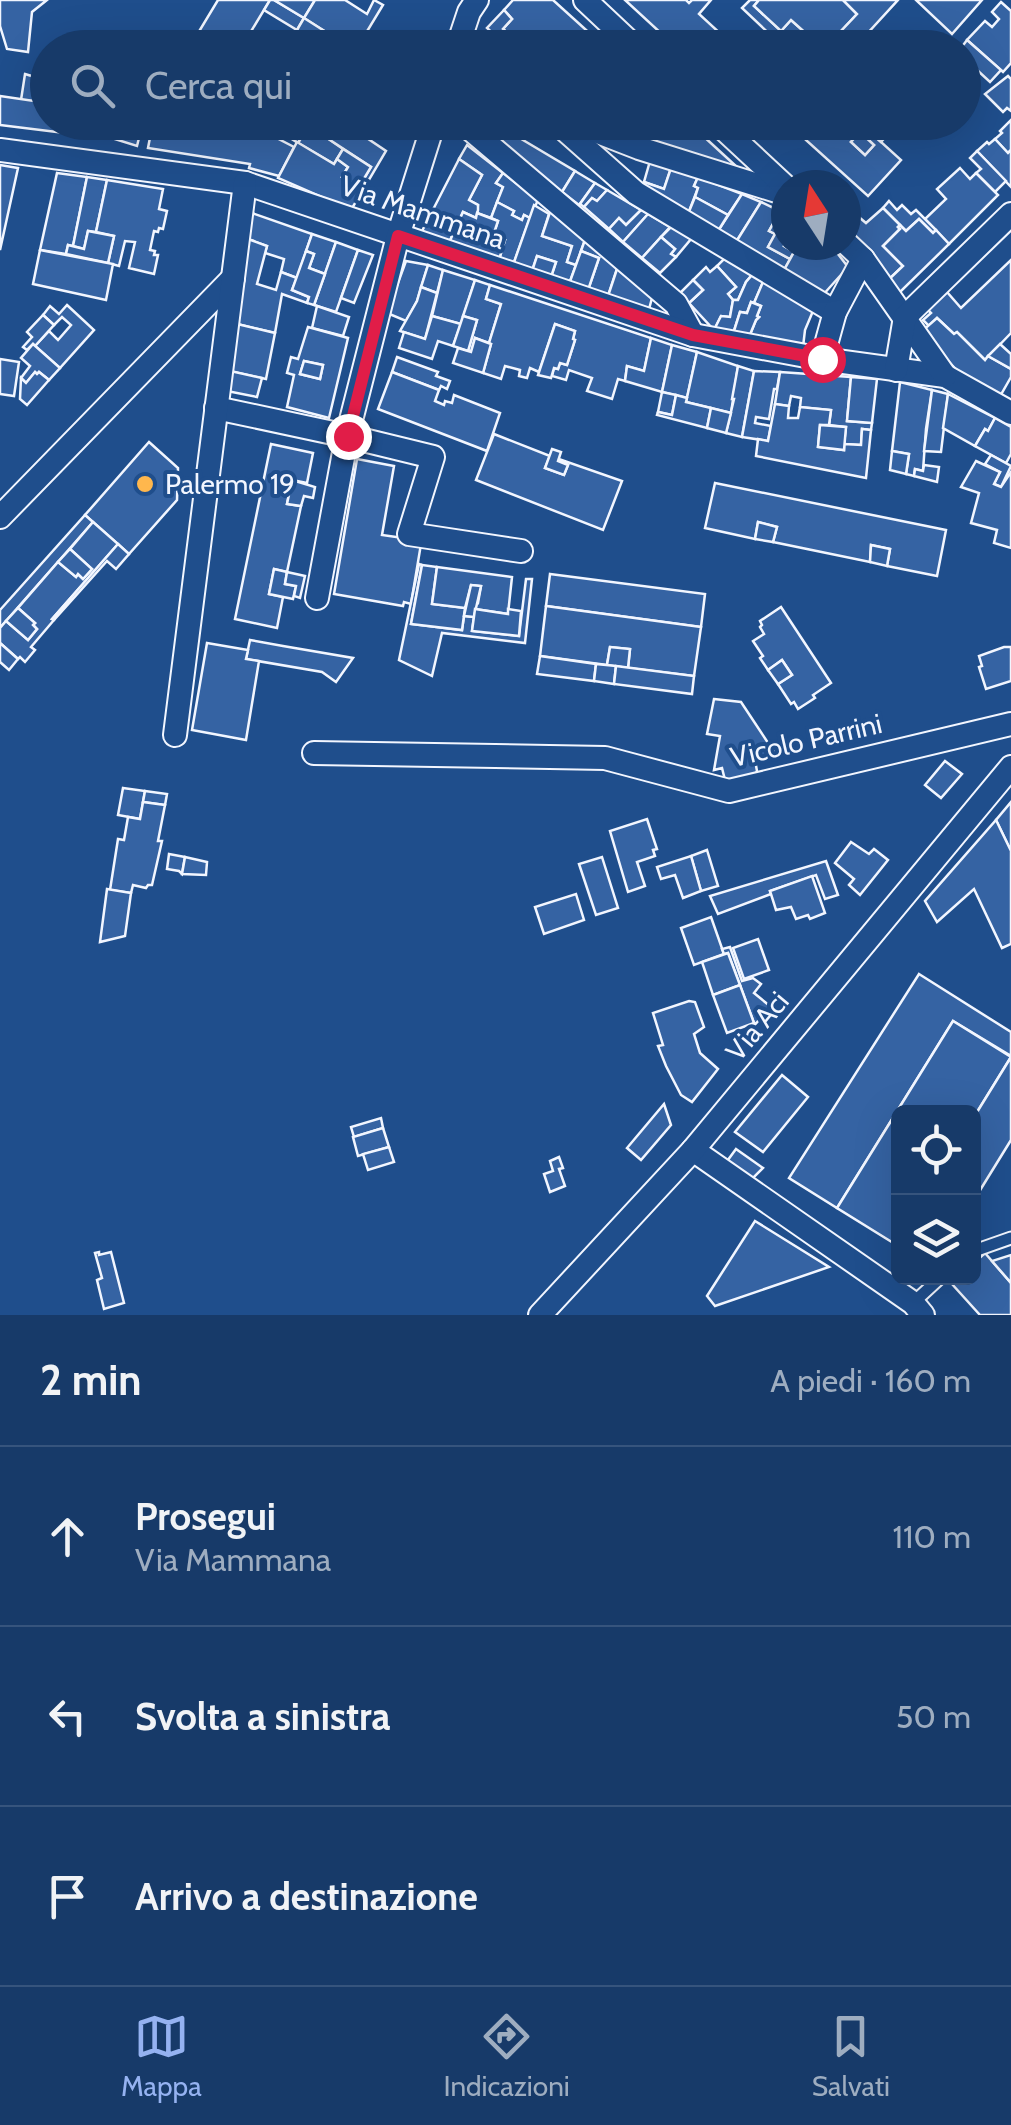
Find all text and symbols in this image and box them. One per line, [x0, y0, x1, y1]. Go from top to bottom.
search box [30, 30, 981, 140]
icon: search [65, 58, 120, 113]
text: Cerca qui [145, 62, 292, 109]
street label: Via Mammana [336, 168, 510, 256]
north arrow [771, 170, 861, 260]
route start [800, 337, 846, 383]
route end [326, 414, 372, 460]
place label: Palermo 19 [165, 467, 295, 501]
marker: Palermo 19 [134, 473, 156, 495]
street label: Vicolo Parrini [727, 706, 885, 774]
street label: Via Aci [718, 985, 796, 1067]
map controls [891, 1105, 981, 1285]
button: locate [891, 1105, 981, 1195]
button: layers [891, 1195, 981, 1285]
text: 2 min [40, 1354, 141, 1406]
text: A piedi · 160 m [770, 1361, 971, 1400]
text: Prosegui [135, 1493, 276, 1540]
icon: ahead [40, 1509, 95, 1564]
text: 110 m [893, 1517, 971, 1556]
text: Via Mammana [135, 1540, 331, 1579]
icon: left [40, 1689, 95, 1744]
text: Svolta a sinistra [135, 1693, 390, 1740]
text: 50 m [896, 1697, 971, 1736]
icon: arrive [40, 1869, 95, 1924]
text: Arrivo a destinazione [135, 1873, 478, 1920]
tab: Mappa [121, 2009, 202, 2103]
tab: Indicazioni [444, 2009, 570, 2103]
tab: Salvati [812, 2009, 890, 2103]

